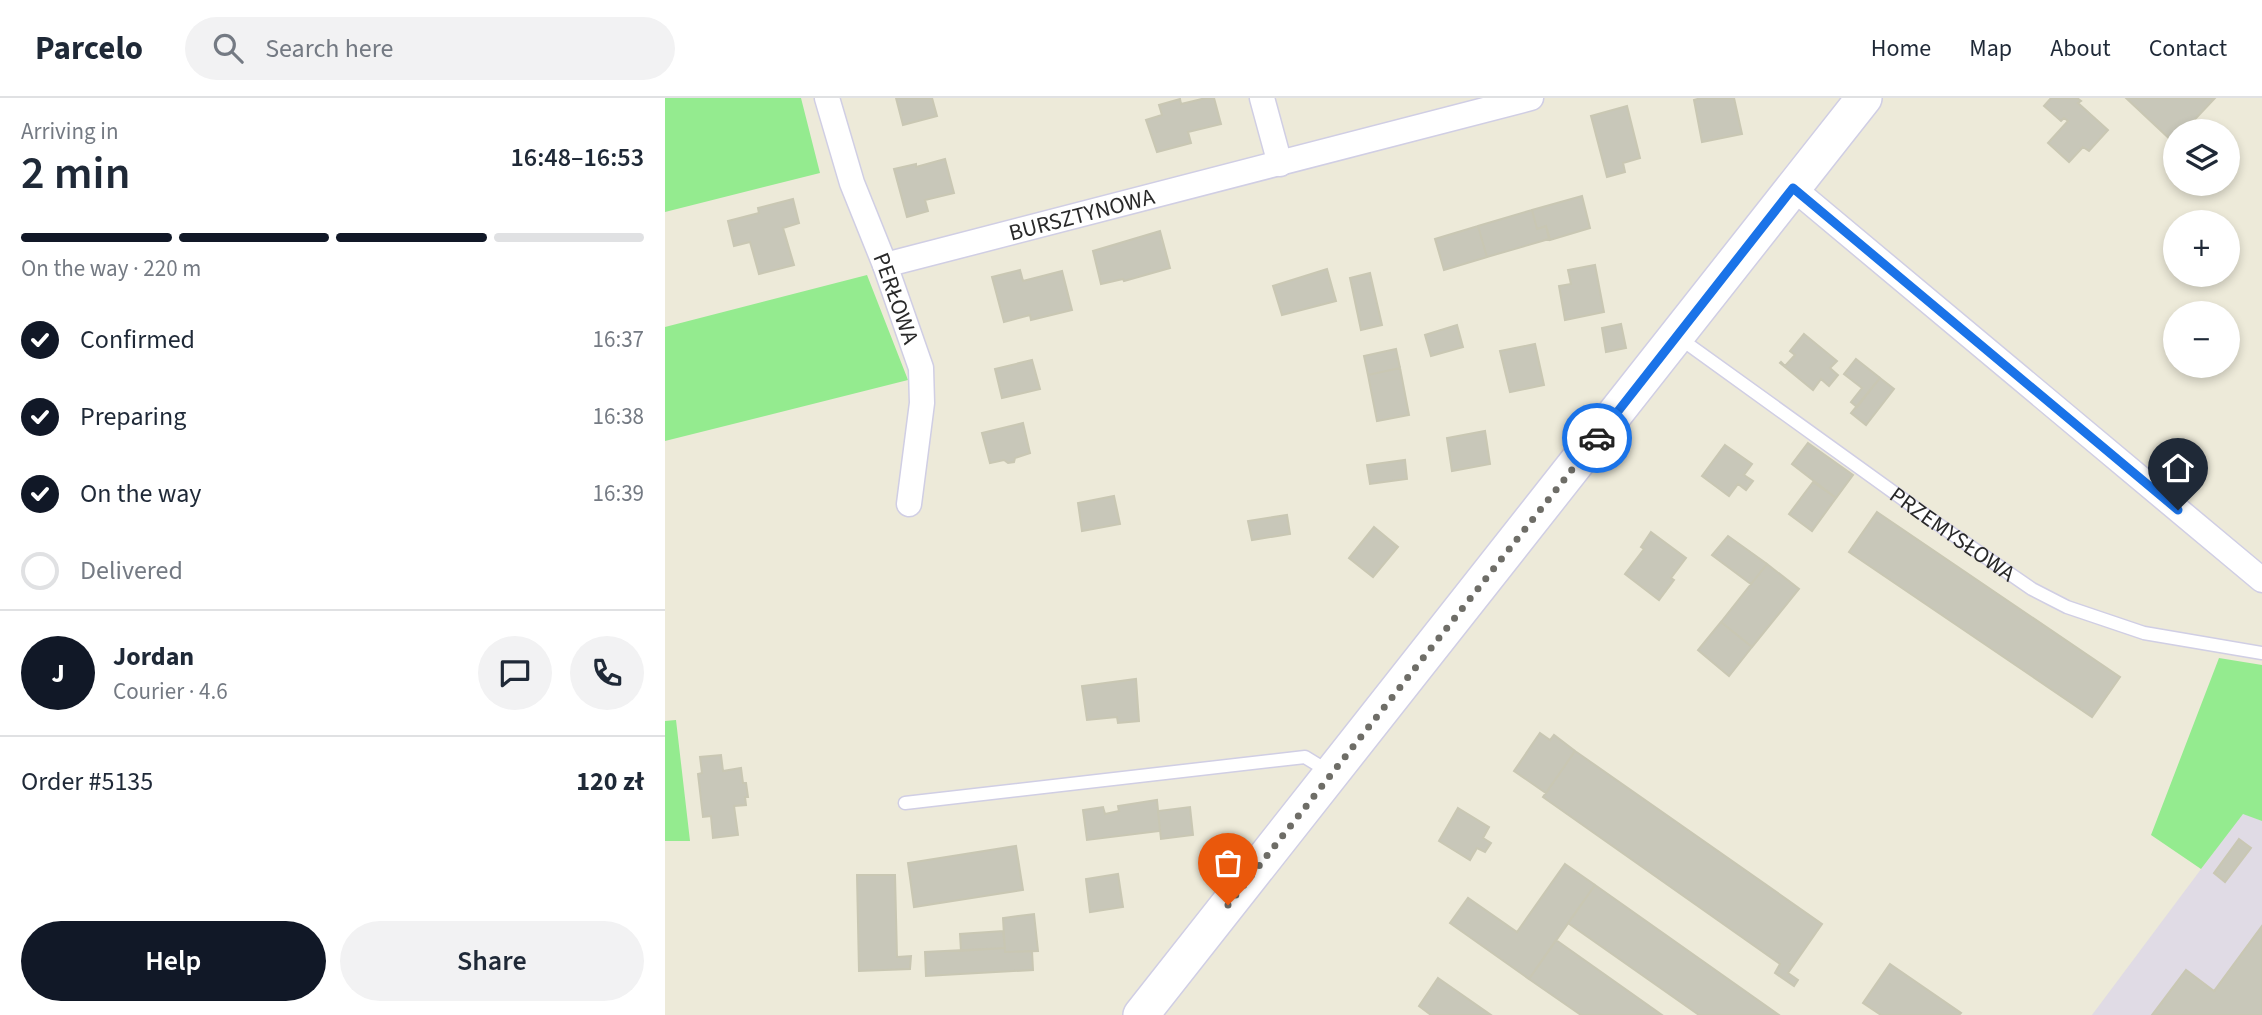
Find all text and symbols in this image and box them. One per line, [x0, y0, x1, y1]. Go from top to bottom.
search box [185, 17, 675, 80]
text: Parcelo [35, 25, 143, 72]
icon: search [209, 29, 247, 67]
text: Search here [265, 30, 393, 67]
text: Home [1871, 31, 1931, 66]
text: Map [1969, 31, 2012, 66]
text: About [2050, 31, 2111, 66]
text: Contact [2149, 31, 2227, 66]
text: Arriving in [21, 115, 119, 148]
map controls [2163, 119, 2240, 378]
button: layers [2163, 119, 2240, 196]
text: 16:48–16:53 [511, 139, 644, 176]
text: 2 min [21, 141, 130, 206]
street label: BURSZTYNOWA [1005, 179, 1158, 249]
button: + [2163, 210, 2240, 287]
street label: PERŁOWA [865, 247, 928, 349]
text: On the way · 220 m [21, 252, 201, 285]
button: − [2163, 301, 2240, 378]
icon: check [21, 321, 59, 359]
text: Confirmed [80, 321, 195, 358]
text: 16:37 [593, 323, 644, 356]
icon: check [21, 398, 59, 436]
text: Preparing [80, 398, 186, 435]
text: 16:38 [593, 400, 644, 433]
courier [1562, 403, 1632, 473]
icon: car [1578, 419, 1616, 457]
pin [2148, 438, 2208, 510]
icon: home [2159, 449, 2197, 487]
icon: check [21, 475, 59, 513]
text: On the way [80, 475, 201, 512]
text: 16:39 [593, 477, 644, 510]
street label: PRZEMYSŁOWA [1883, 478, 2023, 590]
text: Delivered [80, 552, 183, 589]
button: chat [478, 636, 552, 710]
button: phone [570, 636, 644, 710]
text: Jordan [113, 638, 194, 675]
text: J [51, 655, 65, 692]
text: Courier · 4.6 [113, 675, 228, 708]
text: Order #5135 [21, 763, 153, 800]
text: 120 zł [576, 763, 644, 800]
pin [1198, 833, 1258, 905]
icon: bag [1209, 844, 1247, 882]
button: Help [21, 921, 326, 1001]
button: Share [340, 921, 644, 1001]

